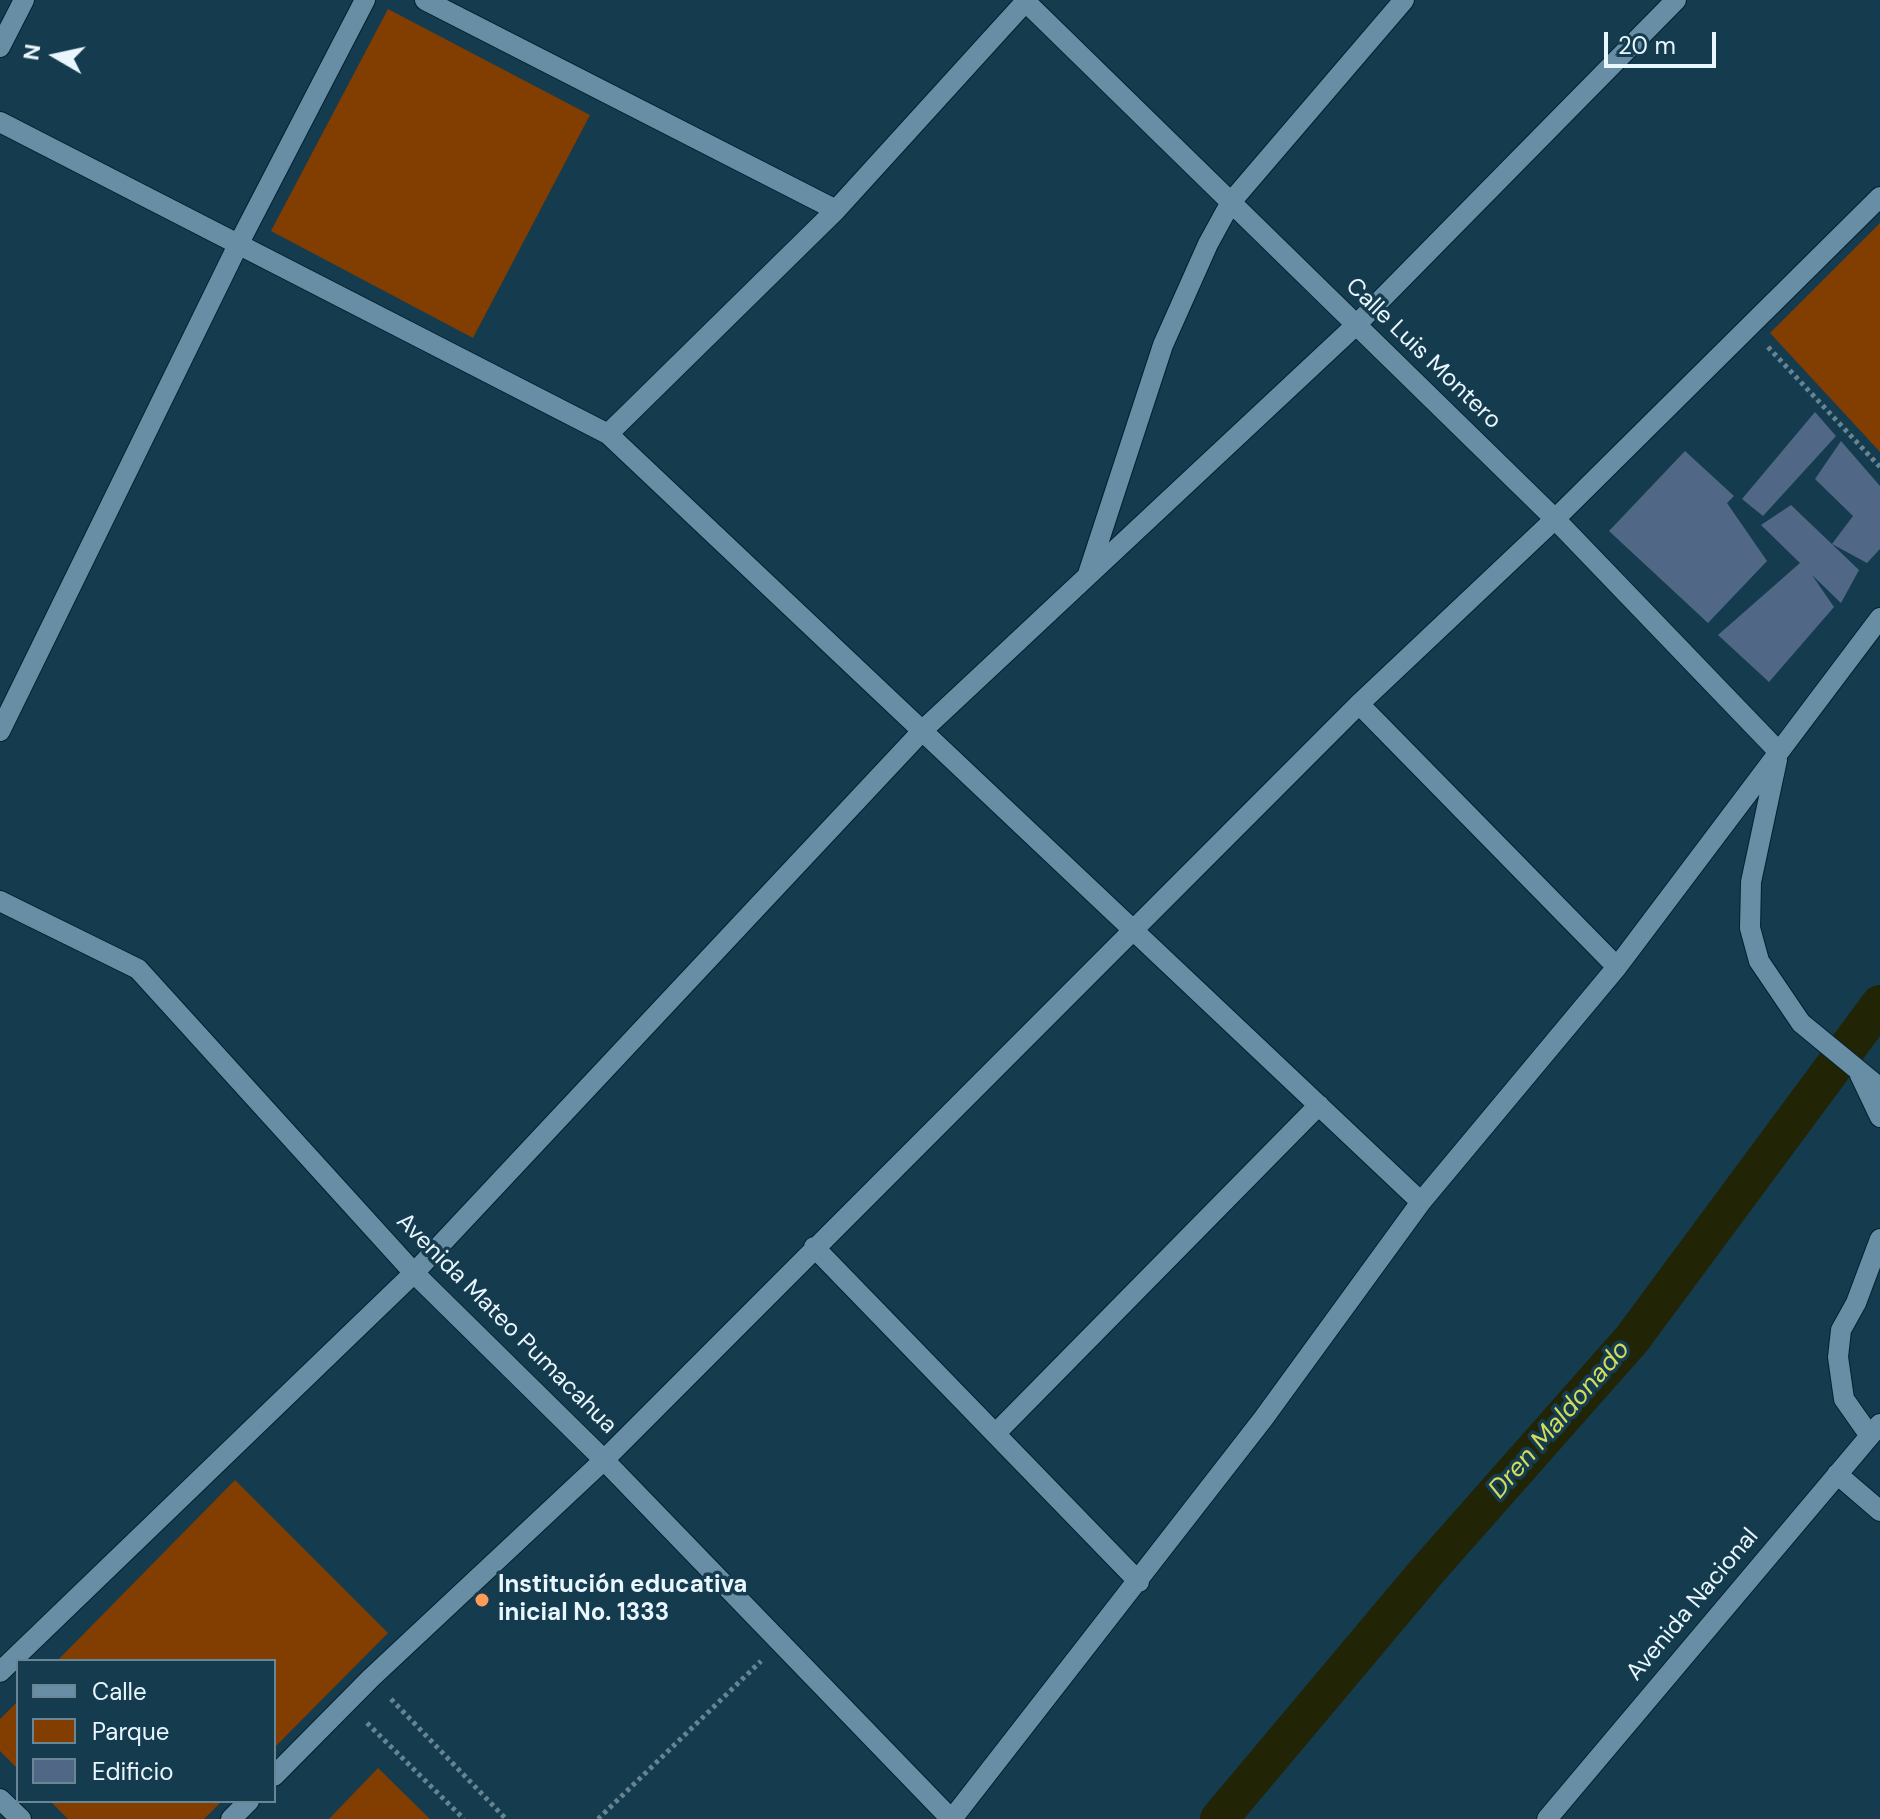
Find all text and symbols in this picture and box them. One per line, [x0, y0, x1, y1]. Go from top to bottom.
north arrow [16, 16, 96, 96]
scale bar [1608, 16, 1720, 66]
text: 20 m [1618, 30, 1676, 61]
text: N [16, 42, 47, 62]
street label: Calle Luis Montero [1339, 272, 1507, 436]
street label: Avenida Mateo Pumacahua [390, 1208, 622, 1440]
water label: Dren Maldonado [1483, 1335, 1637, 1505]
street label: Avenida Nacional [1621, 1523, 1765, 1687]
place label: Institución educativa inicial No. 1333 [498, 1572, 747, 1628]
marker: Institución educativa inicial No. 1333 [473, 1591, 491, 1609]
legend [16, 1659, 276, 1803]
text: Calle [92, 1676, 147, 1707]
text: Parque [92, 1716, 169, 1747]
text: Edificio [92, 1756, 174, 1787]

